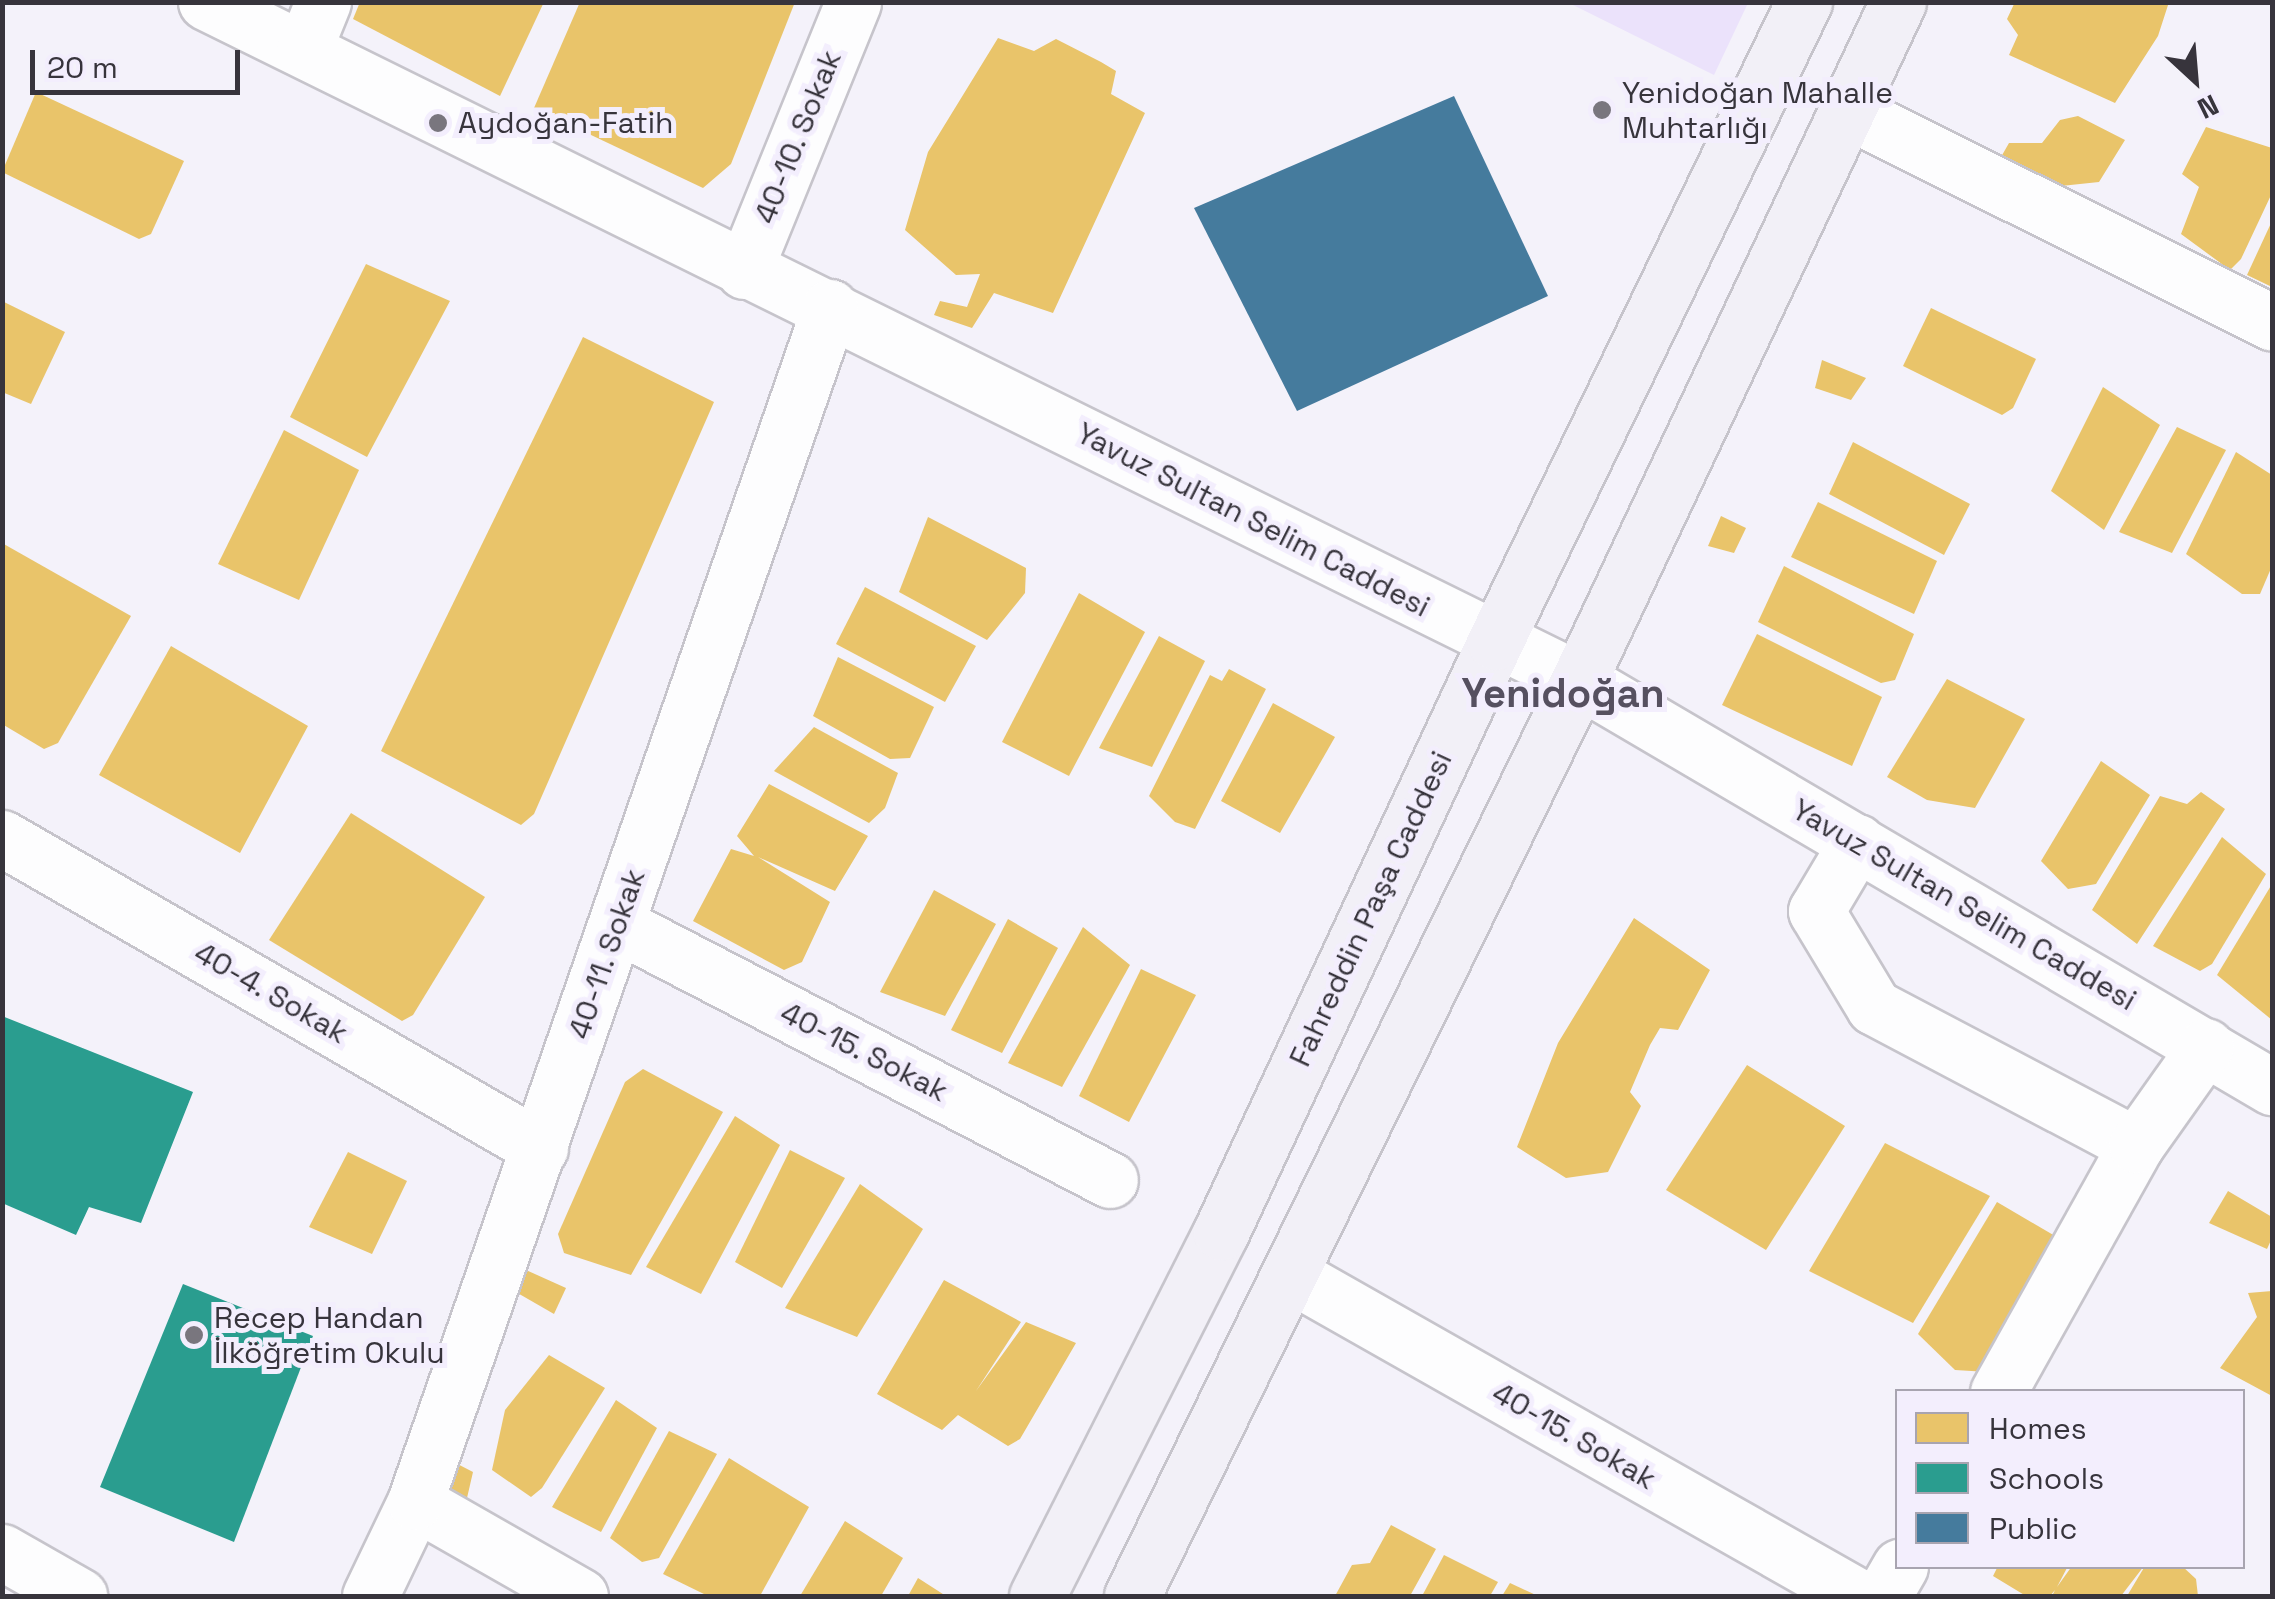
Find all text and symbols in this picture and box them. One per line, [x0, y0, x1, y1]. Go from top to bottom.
scale bar [35, 30, 245, 92]
north arrow [2145, 30, 2245, 130]
street label: 40-10. Sokak [747, 45, 849, 229]
text: 20 m [47, 48, 118, 87]
place label: Yenidoğan Mahalle Muhtarlığı [1622, 75, 1893, 146]
text: N [2192, 87, 2224, 127]
marker: Yenidoğan Mahalle Muhtarlığı [1591, 99, 1613, 121]
place label: Aydoğan-Fatih [458, 105, 673, 141]
marker: Aydoğan-Fatih [427, 112, 449, 134]
street label: Yavuz Sultan Selim Caddesi [1070, 415, 1436, 625]
district label: Yenidoğan [1461, 670, 1665, 718]
street label: Fahreddin Paşa Caddesi [1282, 746, 1460, 1072]
street label: Yavuz Sultan Selim Caddesi [1786, 792, 2142, 1018]
street label: 40-11. Sokak [561, 864, 653, 1044]
street label: 40-4. Sokak [188, 934, 354, 1052]
street label: 40-15. Sokak [774, 994, 954, 1110]
place label: Recep Handan İlköğretim Okulu [214, 1300, 445, 1370]
marker: Recep Handan İlköğretim Okulu [183, 1324, 205, 1346]
street label: 40-15. Sokak [1486, 1375, 1662, 1497]
legend [1895, 1389, 2245, 1569]
text: Homes [1989, 1409, 2087, 1448]
text: Schools [1989, 1459, 2104, 1498]
text: Public [1989, 1509, 2077, 1548]

